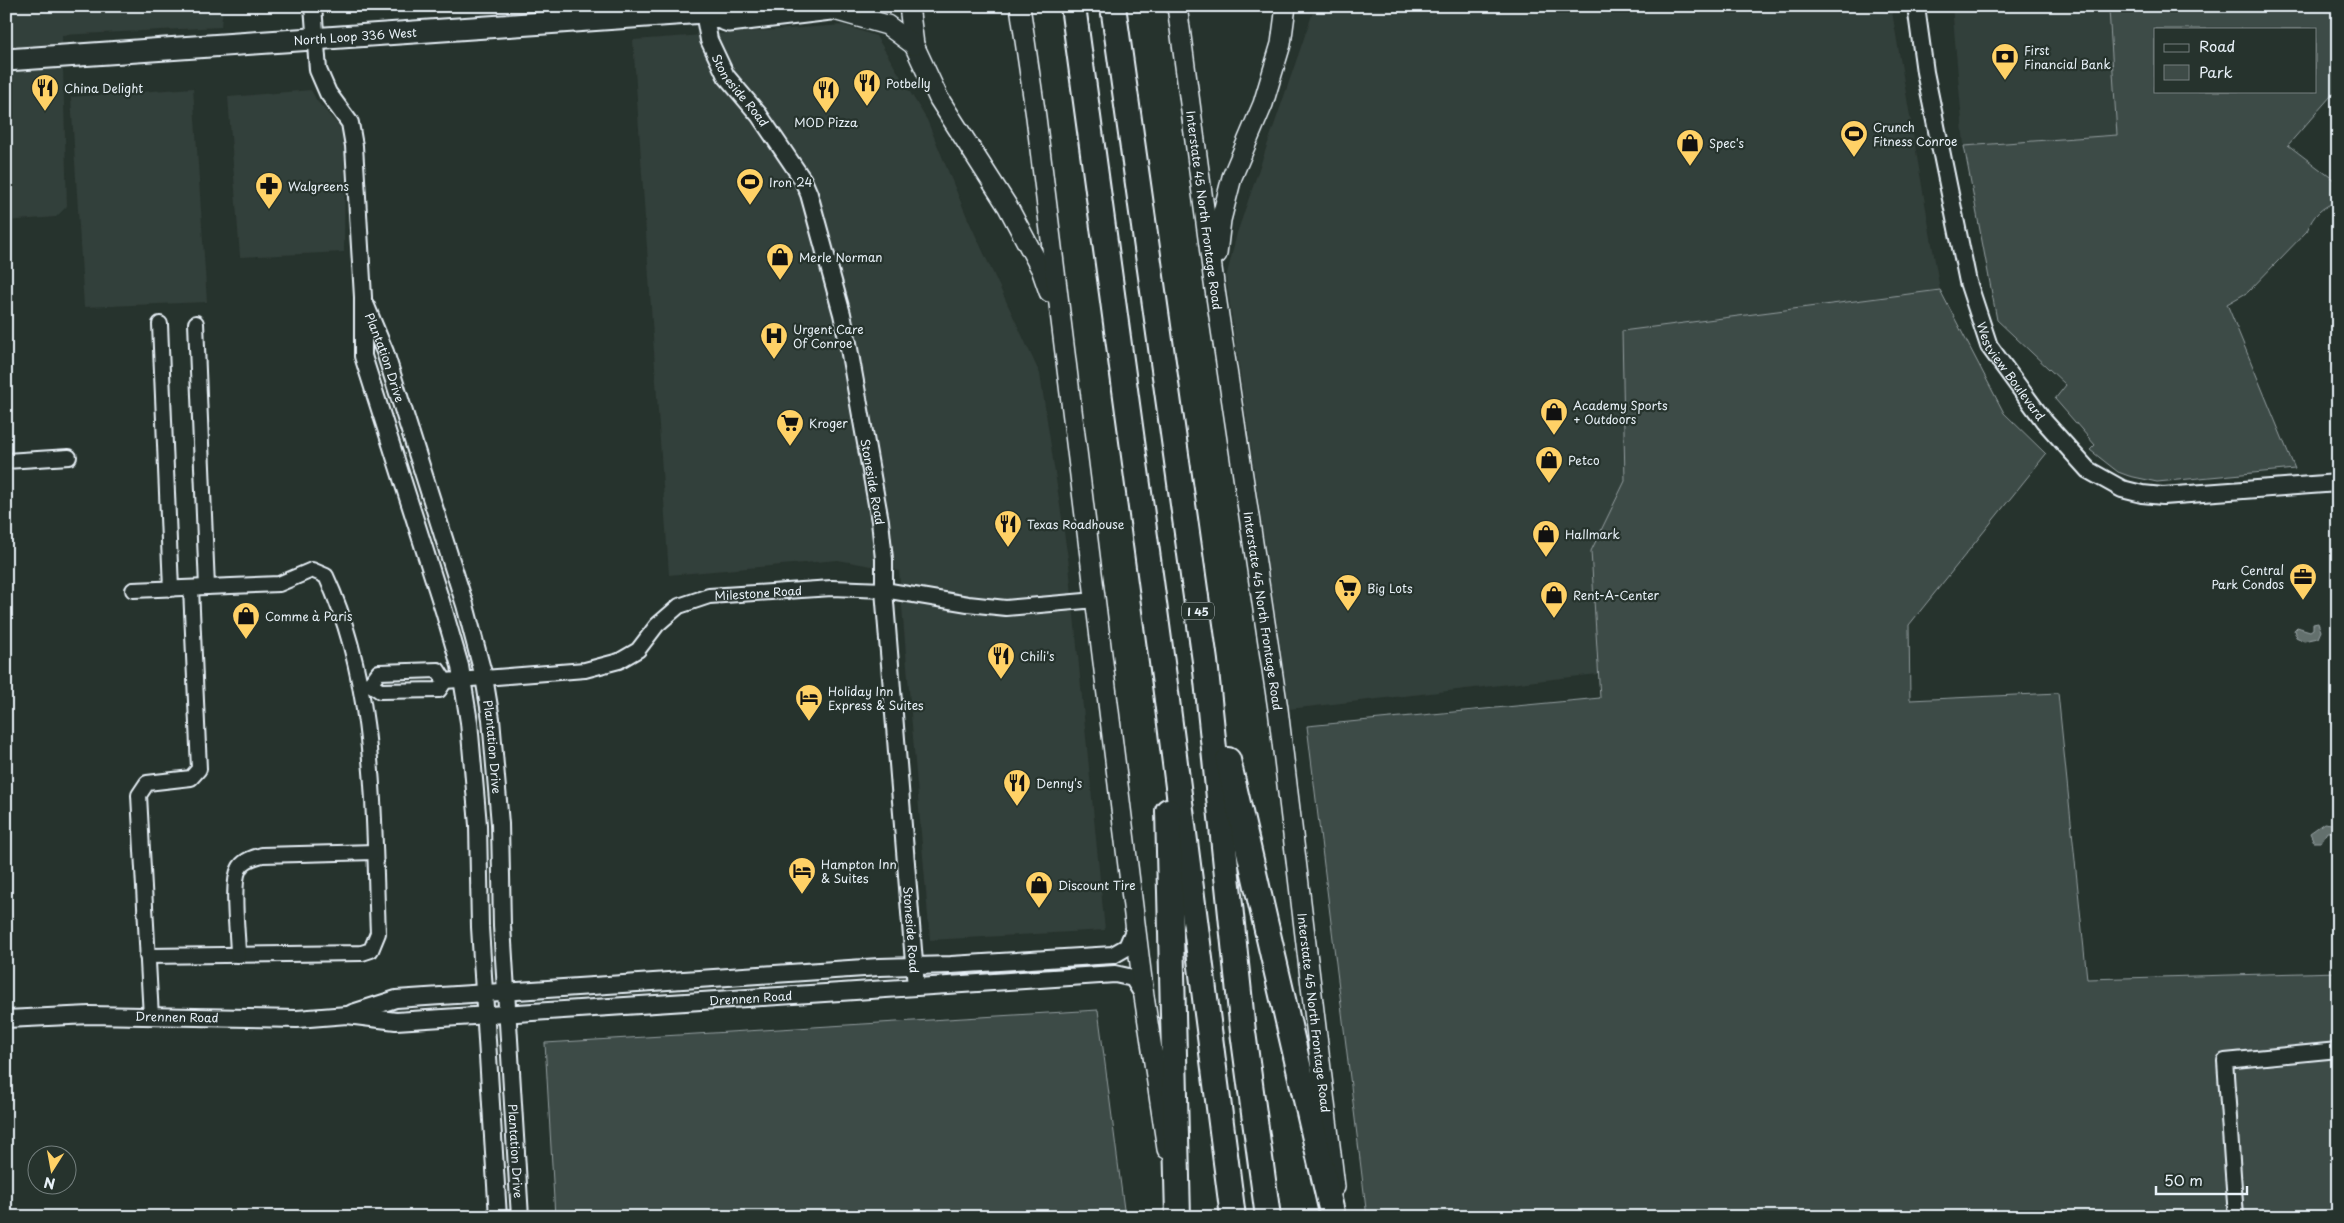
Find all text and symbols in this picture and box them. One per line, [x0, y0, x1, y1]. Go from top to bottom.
street label: North Loop 336 West [293, 23, 417, 49]
legend [2154, 28, 2316, 92]
text: Road [2199, 34, 2235, 57]
place label: First Financial Bank [2024, 41, 2111, 73]
bank icon: First Financial Bank [1990, 42, 2020, 81]
street label: Stoneside Road [708, 51, 773, 130]
text: Park [2199, 60, 2233, 83]
restaurant icon: Potbelly [852, 68, 882, 107]
restaurant icon: China Delight [30, 73, 60, 112]
place label: Potbelly [886, 74, 931, 92]
restaurant icon: MOD Pizza [811, 75, 841, 114]
place label: China Delight [64, 79, 143, 97]
street label: Interstate 45 North Frontage Road [1182, 110, 1227, 311]
place label: MOD Pizza [794, 113, 858, 131]
place label: Crunch Fitness Conroe [1873, 118, 1957, 150]
sports icon: Crunch Fitness Conroe [1839, 119, 1869, 158]
shop icon: Spec's [1675, 128, 1705, 167]
place label: Spec's [1709, 134, 1744, 152]
sports icon: Iron 24 [735, 167, 765, 206]
pharmacy icon: Walgreens [254, 171, 284, 210]
place label: Iron 24 [769, 173, 812, 191]
place label: Walgreens [288, 177, 349, 195]
shop icon: Merle Norman [765, 242, 795, 281]
place label: Merle Norman [799, 248, 883, 266]
street label: Plantation Drive [361, 310, 409, 405]
street label: Westview Boulevard [1973, 319, 2050, 425]
place label: Urgent Care Of Conroe [793, 320, 864, 352]
hospital icon: Urgent Care Of Conroe [759, 321, 789, 360]
place label: Academy Sports + Outdoors [1573, 396, 1668, 428]
shop icon: Academy Sports + Outdoors [1539, 397, 1569, 436]
supermarket icon: Kroger [775, 408, 805, 447]
place label: Kroger [809, 414, 848, 432]
street label: Stoneside Road [856, 437, 889, 526]
shop icon: Petco [1534, 445, 1564, 484]
place label: Petco [1568, 451, 1600, 469]
restaurant icon: Texas Roadhouse [993, 509, 1023, 548]
street label: Interstate 45 North Frontage Road [1239, 510, 1287, 711]
place label: Texas Roadhouse [1027, 515, 1125, 533]
shop icon: Hallmark [1531, 519, 1561, 558]
place label: Hallmark [1565, 525, 1620, 543]
place label: Central Park Condos [2211, 561, 2285, 593]
office icon: Central Park Condos [2288, 562, 2318, 601]
supermarket icon: Big Lots [1333, 573, 1363, 612]
place label: Big Lots [1367, 579, 1413, 597]
shop icon: Rent-A-Center [1539, 580, 1569, 619]
street label: Milestone Road [714, 581, 802, 605]
place label: Rent-A-Center [1573, 586, 1660, 604]
shop icon: Comme à Paris [231, 601, 261, 640]
road number: I 45 [1182, 602, 1214, 620]
place label: Comme à Paris [265, 607, 353, 625]
restaurant icon: Chili's [986, 641, 1016, 680]
place label: Chili's [1020, 647, 1055, 665]
place label: Holiday Inn Express & Suites [828, 682, 924, 714]
hotel icon: Holiday Inn Express & Suites [794, 683, 824, 722]
street label: Plantation Drive [479, 699, 506, 794]
restaurant icon: Denny's [1002, 768, 1032, 807]
place label: Denny's [1036, 774, 1083, 792]
place label: Hampton Inn & Suites [821, 855, 897, 887]
hotel icon: Hampton Inn & Suites [787, 856, 817, 895]
shop icon: Discount Tire [1024, 870, 1054, 909]
place label: Discount Tire [1058, 876, 1136, 894]
street label: Stoneside Road [899, 886, 924, 974]
street label: Interstate 45 North Frontage Road [1293, 912, 1335, 1113]
street label: Drennen Road [708, 986, 793, 1010]
street label: Drennen Road [135, 1007, 219, 1026]
street label: Plantation Drive [504, 1103, 528, 1199]
north arrow [28, 1146, 78, 1196]
scale bar [2156, 1163, 2248, 1195]
text: 50 m [2164, 1168, 2203, 1191]
text: N [42, 1172, 57, 1195]

